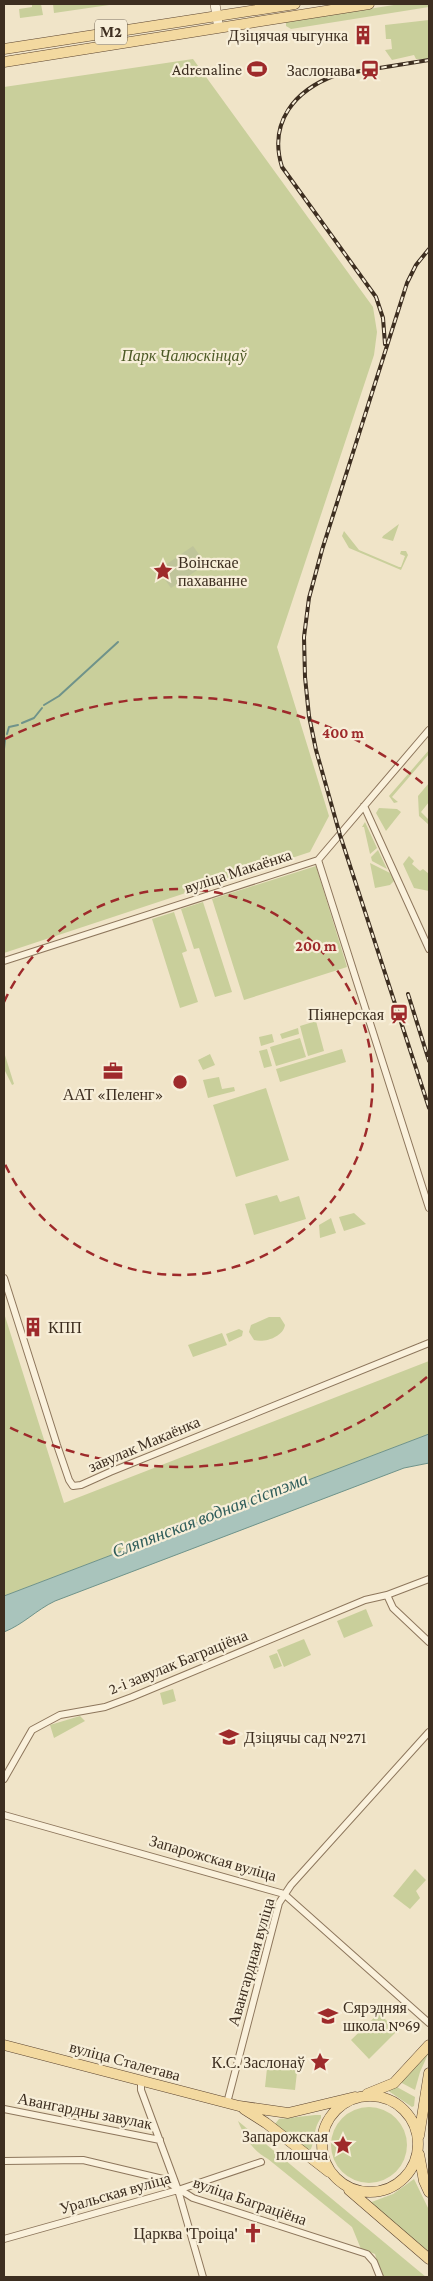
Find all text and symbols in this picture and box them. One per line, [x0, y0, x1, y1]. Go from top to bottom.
road number: М2 [95, 20, 127, 44]
building icon: Дзіцячая чыгунка [352, 24, 374, 46]
place label: Дзіцячая чыгунка [228, 27, 348, 45]
sports icon: Adrenaline [246, 58, 268, 80]
station icon: Заслонава [359, 59, 381, 81]
place label: Adrenaline [172, 61, 242, 78]
place label: Заслонава [287, 62, 355, 79]
park label: Парк Чалюскінцаў [120, 347, 248, 365]
place label: Воінскае пахаванне [178, 554, 247, 589]
place icon: Воінскае пахаванне [152, 560, 174, 582]
text: 400 m [322, 725, 364, 741]
street label: вуліца Макаёнка [182, 846, 294, 897]
text: 200 m [295, 938, 337, 954]
station icon: Піянерская [388, 1003, 410, 1025]
place label: Піянерская [308, 1006, 385, 1024]
office icon: ААТ «Пеленг» [102, 1060, 124, 1082]
centre of rings [171, 1073, 189, 1091]
place label: ААТ «Пеленг» [63, 1086, 163, 1103]
building icon: КПП [22, 1316, 44, 1338]
place label: КПП [48, 1319, 82, 1336]
street label: завулак Макаёнка [86, 1413, 203, 1476]
water label: Сляпянская водная сістэма [109, 1468, 311, 1562]
street label: 2-і завулак Баграціёна [106, 1626, 250, 1699]
school or university icon: Дзіцячы сад №271 [218, 1726, 240, 1748]
place label: Дзіцячы сад №271 [244, 1729, 366, 1747]
street label: Запарожская вуліца [147, 1832, 279, 1885]
street label: Авангардная вуліца [225, 1896, 278, 2028]
place label: Сярэдняя школа №69 [343, 1999, 421, 2034]
school or university icon: Сярэдняя школа №69 [317, 2005, 339, 2027]
street label: вуліца Сталетава [67, 2038, 182, 2085]
place icon: К.С. Заслонаў [309, 2051, 331, 2073]
place label: К.С. Заслонаў [211, 2054, 305, 2072]
street label: Авангардны завулак [16, 2090, 154, 2133]
place label: Запарожская плошча [242, 2128, 329, 2163]
place icon: Запарожская плошча [332, 2134, 354, 2156]
street label: Уральская вуліца [57, 2169, 173, 2218]
street label: вуліца Баграціёна [191, 2174, 309, 2229]
church icon: Царква 'Троіца' [242, 2222, 264, 2244]
place label: Царква 'Троіца' [134, 2225, 238, 2243]

